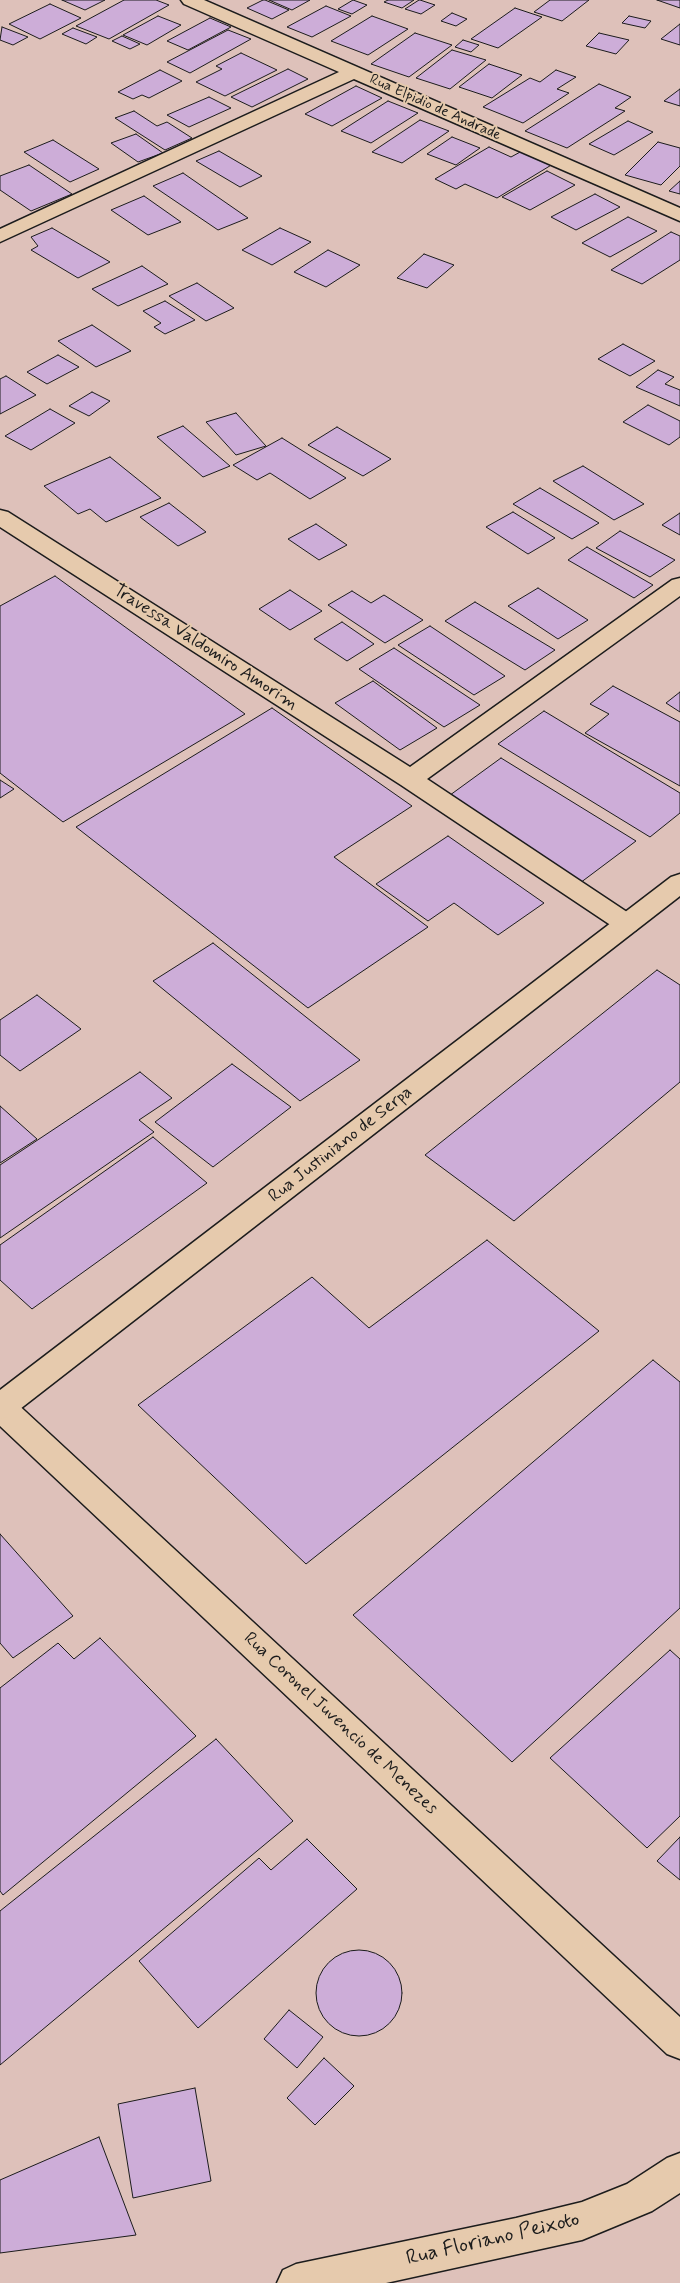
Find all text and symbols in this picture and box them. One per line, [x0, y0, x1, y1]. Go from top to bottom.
street label: Rua Elpidio de Andrade [366, 71, 504, 145]
street label: Travessa Valdomiro Amorim [109, 580, 301, 716]
street label: Rua Justiniano de Serpa [265, 1082, 417, 1208]
street label: Rua Coronel Juvencio de Menezes [238, 1628, 442, 1820]
street label: Rua Floriano Peixoto [404, 2208, 582, 2272]

